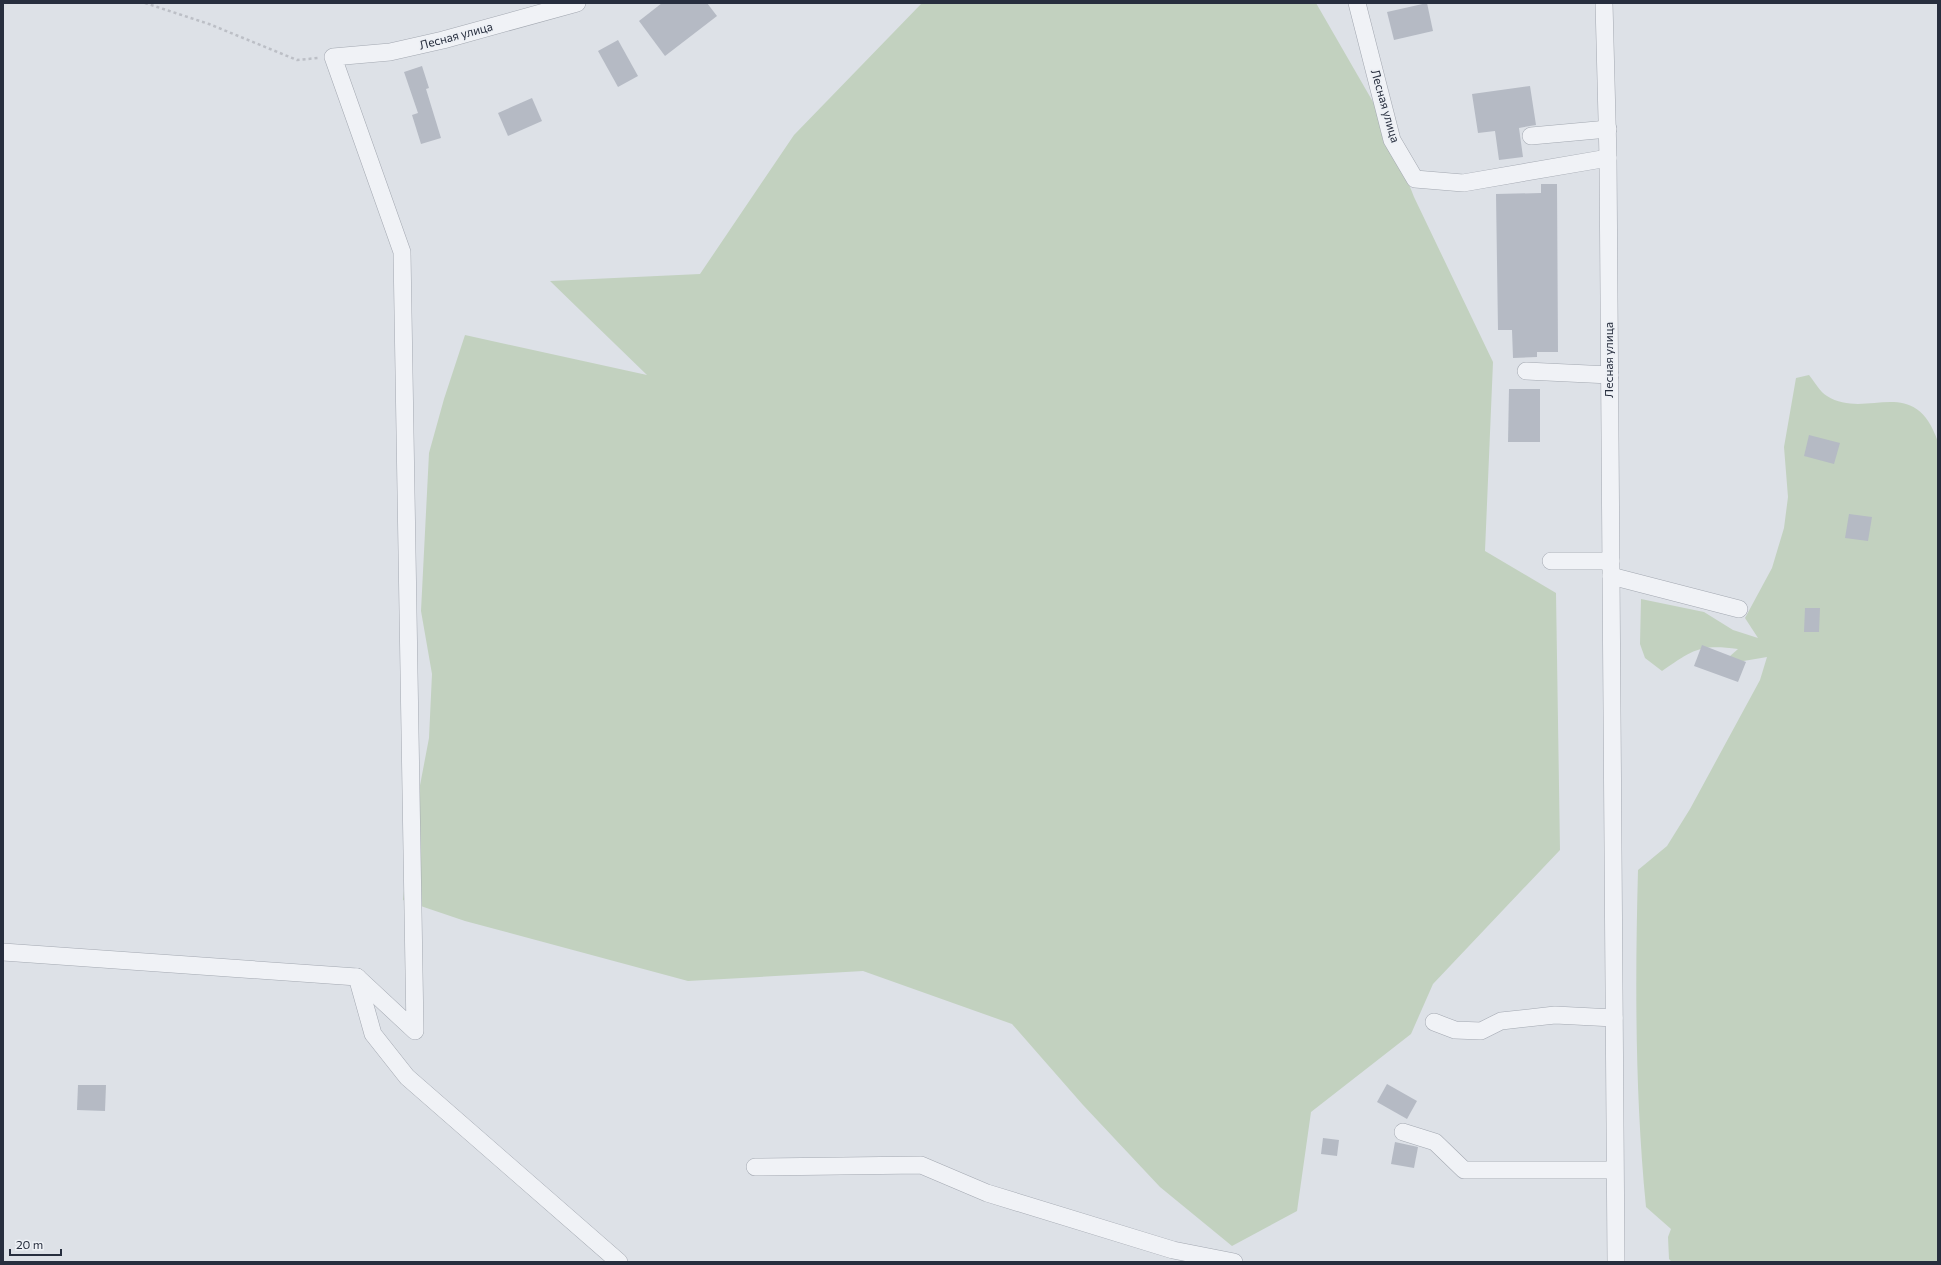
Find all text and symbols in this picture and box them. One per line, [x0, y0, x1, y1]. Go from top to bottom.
street label: Лесная улица [417, 18, 494, 52]
street label: Лесная улица [1369, 67, 1403, 144]
street label: Лесная улица [1601, 322, 1615, 398]
scale bar [10, 1231, 61, 1257]
text: 20 m [16, 1237, 43, 1251]

